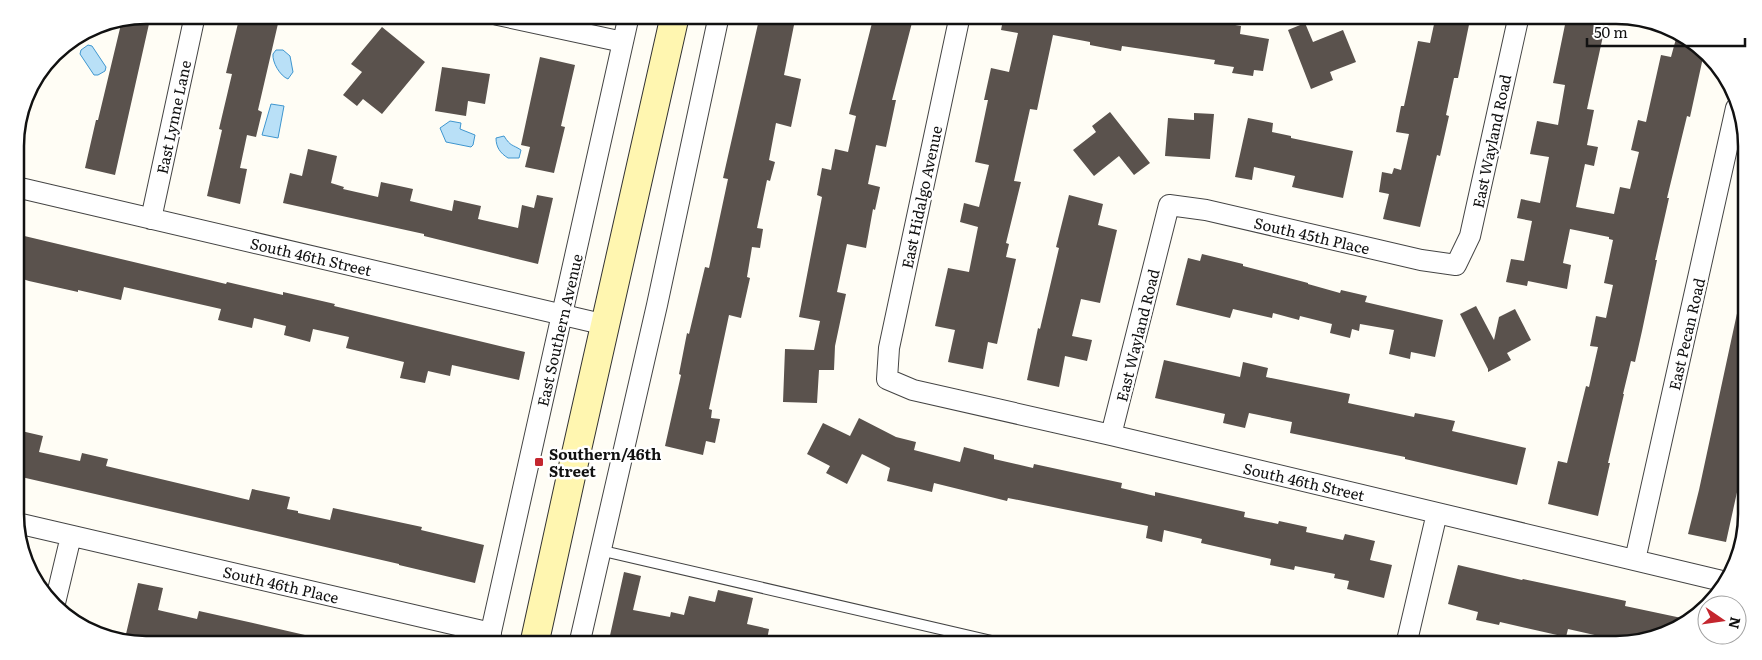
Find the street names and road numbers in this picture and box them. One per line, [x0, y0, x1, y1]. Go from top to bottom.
street label: East Lynne Lane [150, 58, 196, 176]
street label: East Wayland Road [1466, 72, 1516, 210]
street label: East Hidalgo Avenue [895, 123, 947, 271]
street label: South 45th Place [1252, 211, 1372, 260]
street label: South 46th Street [248, 231, 374, 281]
street label: East Southern Avenue [530, 251, 588, 409]
street label: East Wayland Road [1109, 266, 1165, 404]
street label: East Pecan Road [1662, 276, 1710, 392]
street label: South 46th Street [1241, 456, 1367, 506]
street label: South 46th Place [221, 559, 341, 609]

